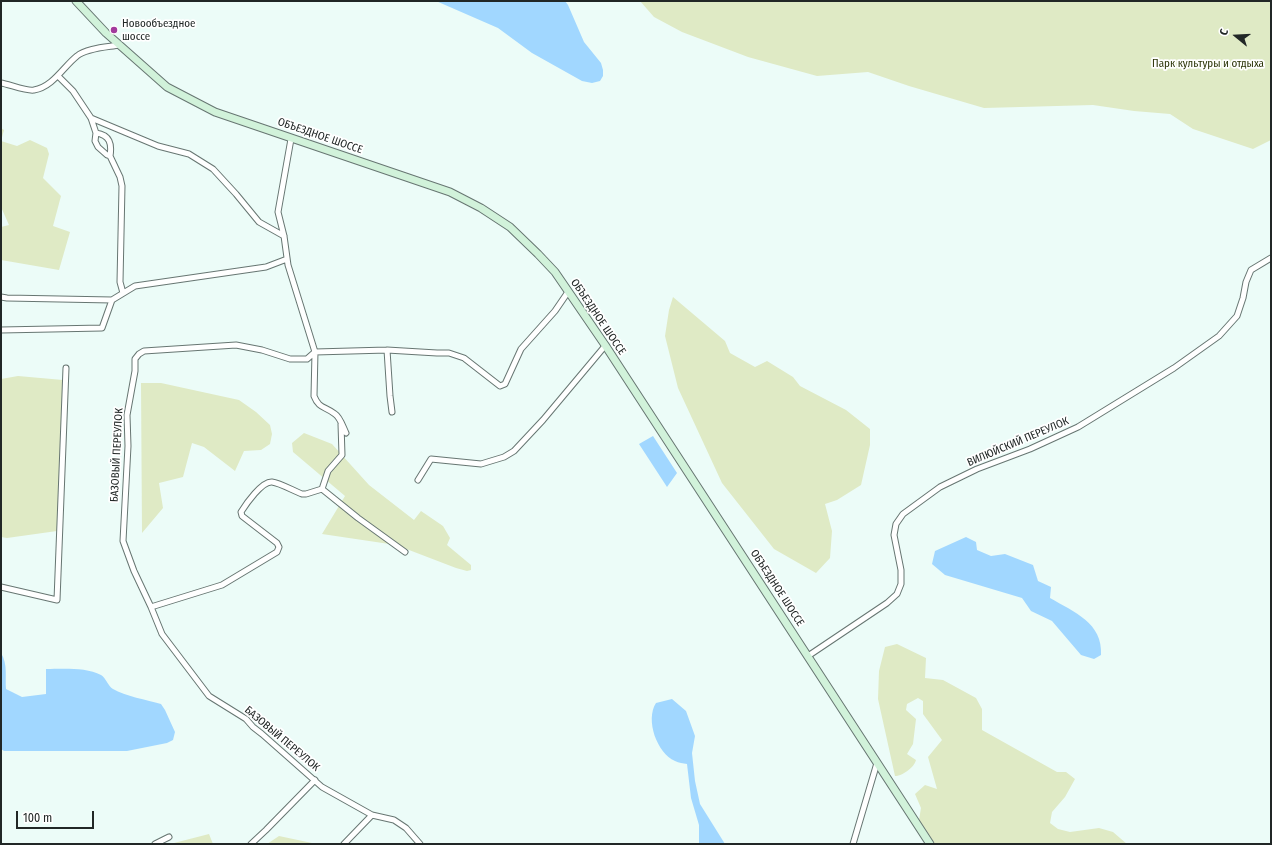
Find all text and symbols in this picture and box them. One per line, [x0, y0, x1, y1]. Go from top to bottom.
north arrow [1216, 16, 1256, 56]
place label: Новообъездное шоссе [122, 17, 195, 43]
marker: Новообъездное шоссе [109, 25, 119, 35]
text: С [1217, 27, 1231, 37]
park label: Парк культуры и отдыха [1152, 57, 1264, 71]
street label: ОБЪЕЗДНОЕ ШОССЕ [276, 115, 364, 157]
street label: ОБЪЕЗДНОЕ ШОССЕ [568, 276, 628, 358]
street label: БАЗОВЫЙ ПЕРЕУЛОК [108, 408, 126, 502]
street label: ВИЛЮЙСКИЙ ПЕРЕУЛОК [965, 415, 1071, 469]
street label: ОБЪЕЗДНОЕ ШОССЕ [747, 547, 807, 629]
street label: БАЗОВЫЙ ПЕРЕУЛОК [242, 704, 322, 774]
scale bar [18, 803, 96, 829]
text: 100 m [23, 811, 52, 825]

